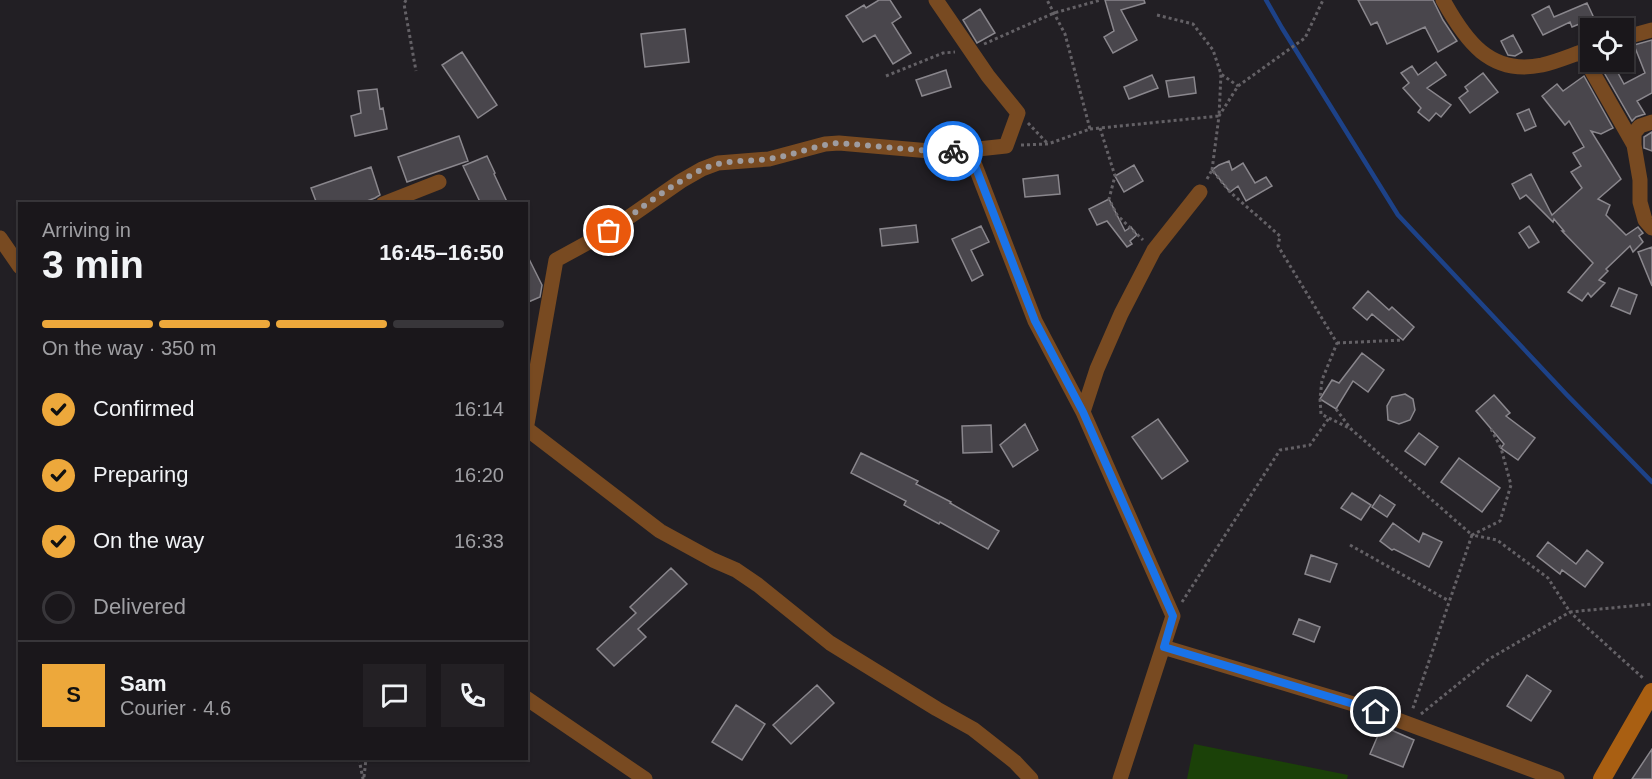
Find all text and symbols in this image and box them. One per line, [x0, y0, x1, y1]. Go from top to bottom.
map controls [1580, 18, 1634, 72]
button: locate [1580, 18, 1634, 72]
courier [923, 121, 983, 181]
icon: bike [937, 135, 970, 168]
pin [583, 205, 634, 256]
icon: bag [592, 214, 625, 247]
text: Arriving in [42, 219, 131, 241]
text: 16:45–16:50 [379, 240, 504, 265]
text: 3 min [42, 243, 144, 286]
text: On the way · 350 m [42, 337, 217, 359]
icon: check [42, 393, 75, 426]
text: Confirmed [93, 396, 194, 421]
text: 16:14 [454, 398, 504, 420]
icon: check [42, 459, 75, 492]
text: Preparing [93, 462, 188, 487]
text: 16:20 [454, 464, 504, 486]
icon: check [42, 525, 75, 558]
text: On the way [93, 528, 204, 553]
text: 16:33 [454, 530, 504, 552]
text: Delivered [93, 594, 186, 619]
button: chat [363, 664, 426, 727]
button: phone [441, 664, 504, 727]
text: Sam [120, 671, 166, 696]
text: S [66, 682, 81, 707]
pin [1350, 686, 1401, 737]
icon: home [1359, 695, 1392, 728]
text: Courier · 4.6 [120, 697, 231, 719]

